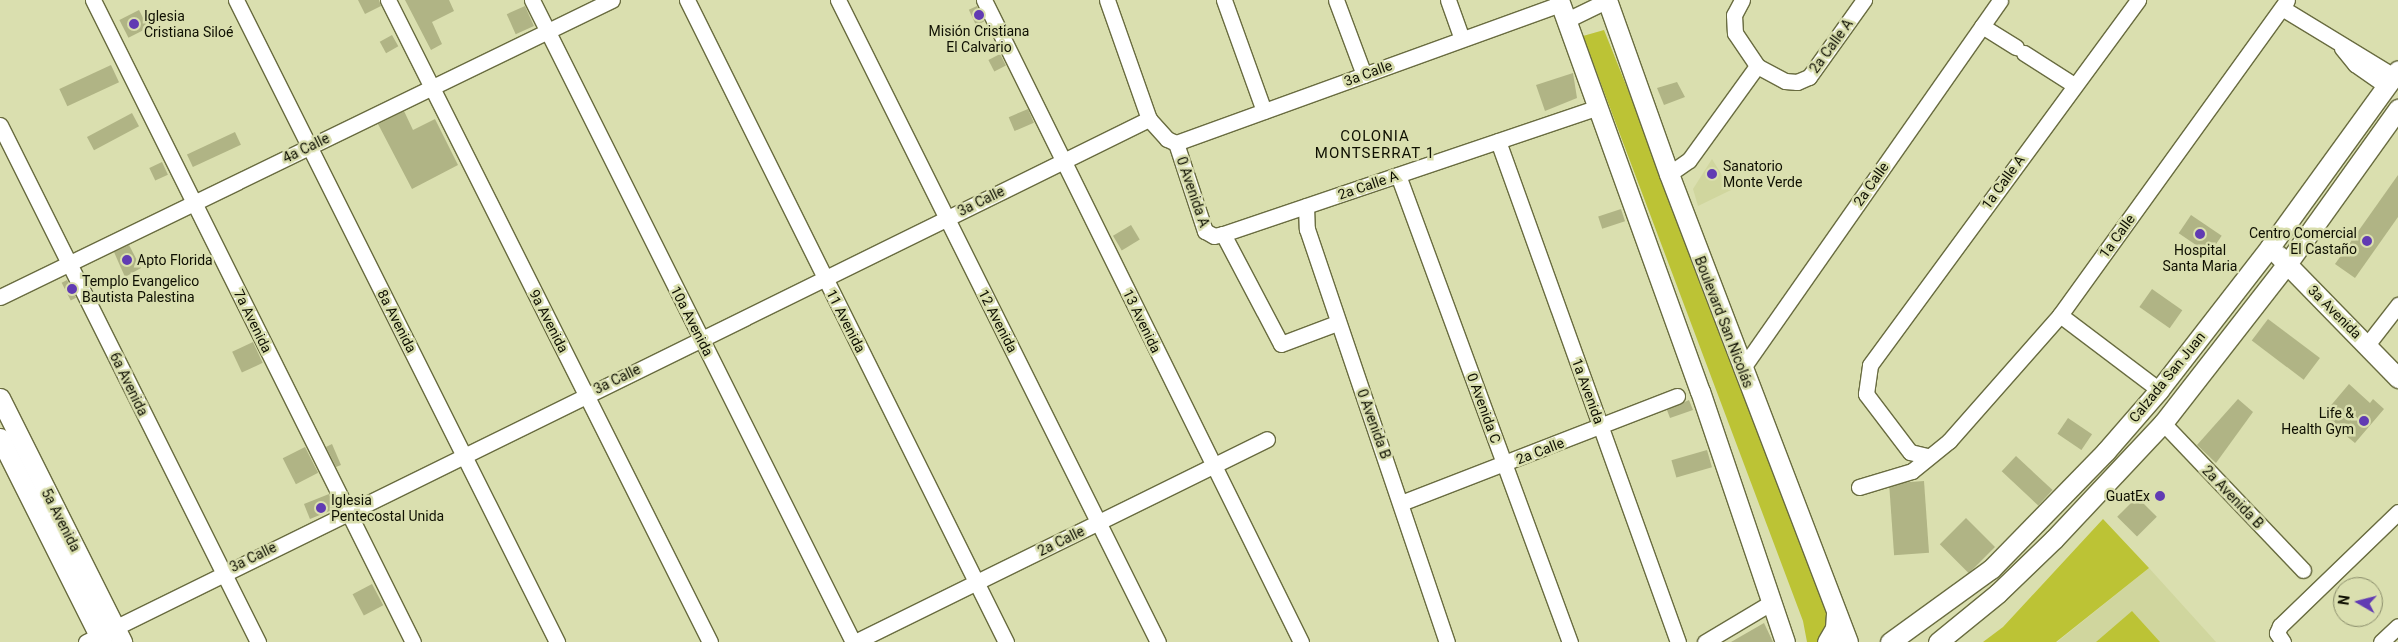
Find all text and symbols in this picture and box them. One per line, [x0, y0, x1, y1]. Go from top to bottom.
place label: Iglesia Cristiana Siloé [144, 8, 233, 40]
marker: Misión Cristiana El Calvario [973, 9, 985, 21]
street label: 2a Calle A [1806, 16, 1856, 76]
marker: Iglesia Cristiana Siloé [128, 18, 140, 30]
place label: Misión Cristiana El Calvario [929, 23, 1029, 56]
street label: 3a Calle [1342, 57, 1394, 89]
district label: COLONIA MONTSERRAT 1 [1313, 127, 1437, 162]
street label: 4a Calle [280, 130, 332, 166]
street label: 1a Calle A [1978, 152, 2028, 212]
street label: 0 Avenida A [1173, 155, 1213, 229]
place label: Sanatorio Monte Verde [1723, 158, 1802, 190]
street label: 2a Calle [1850, 159, 1892, 209]
street label: 2a Calle A [1336, 167, 1400, 203]
marker: Sanatorio Monte Verde [1705, 167, 1719, 181]
street label: 3a Calle [955, 183, 1007, 219]
street label: 1a Calle [2096, 211, 2138, 261]
place label: Centro Comercial El Castaño [2249, 225, 2357, 258]
marker: Hospital Santa Maria [2194, 228, 2206, 240]
marker: Centro Comercial El Castaño [2361, 235, 2373, 247]
place label: Hospital Santa Maria [2163, 242, 2237, 274]
place label: Apto Florida [137, 252, 213, 268]
marker: Apto Florida [121, 254, 133, 266]
street label: Boulevard San Nicolás [1691, 254, 1757, 390]
place label: Templo Evangelico Bautista Palestina [82, 273, 199, 306]
street label: 3a Avenida [2305, 282, 2365, 342]
marker: Templo Evangelico Bautista Palestina [66, 283, 78, 295]
street label: 10a Avenida [667, 283, 717, 359]
street label: 13 Avenida [1119, 286, 1165, 356]
street label: 7a Avenida [230, 287, 276, 355]
street label: 8a Avenida [374, 287, 420, 355]
street label: 9a Avenida [526, 287, 572, 355]
street label: 11 Avenida [823, 287, 869, 355]
street label: 12 Avenida [975, 287, 1021, 355]
street label: Calzada San Juan [2125, 328, 2209, 426]
street label: 6a Avenida [106, 350, 152, 418]
street label: 1a Avenida [1568, 356, 1608, 426]
street label: 3a Calle [591, 361, 643, 397]
street label: 0 Avenida C [1464, 371, 1504, 445]
street label: 0 Avenida B [1354, 387, 1394, 461]
place label: Life & Health Gym [2281, 405, 2354, 438]
marker: Life & Health Gym [2358, 415, 2370, 427]
street label: 2a Calle [1514, 434, 1566, 468]
street label: 2a Avenida B [2199, 462, 2267, 532]
street label: 5a Avenida [38, 486, 84, 554]
place label: GuatEx [2106, 488, 2150, 504]
marker: GuatEx [2154, 490, 2166, 502]
place label: Iglesia Pentecostal Unida [331, 492, 444, 524]
marker: Iglesia Pentecostal Unida [315, 502, 327, 514]
street label: 2a Calle [1035, 523, 1087, 559]
street label: 3a Calle [227, 539, 279, 575]
north arrow [2333, 577, 2383, 627]
text: N [2336, 594, 2353, 606]

